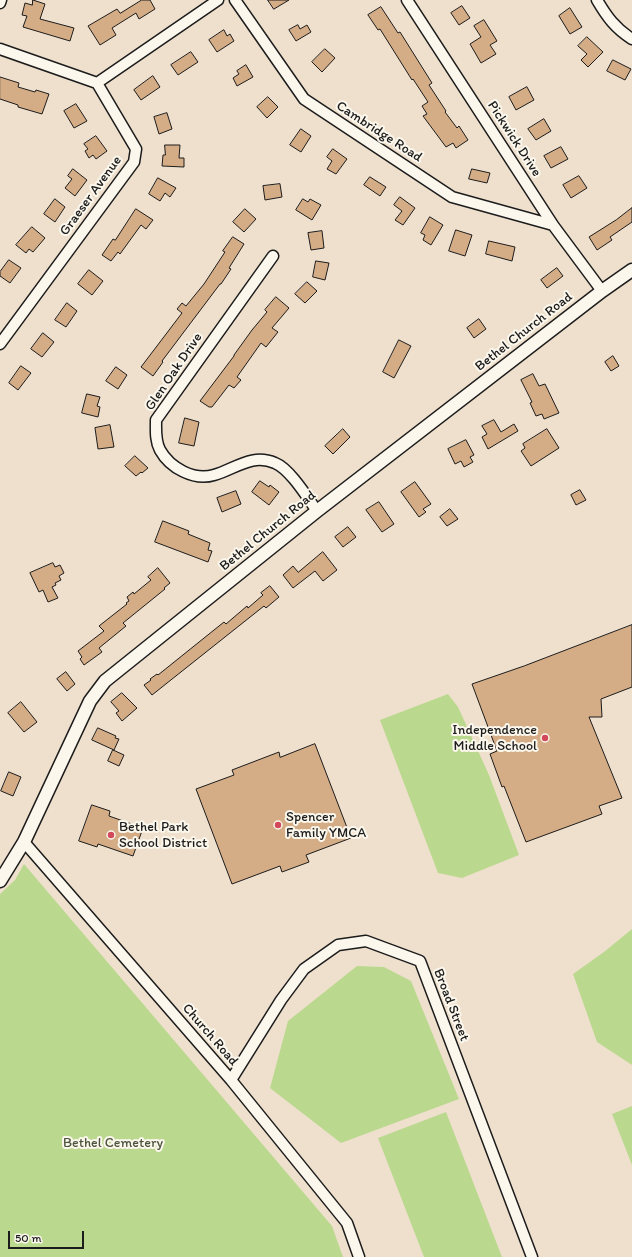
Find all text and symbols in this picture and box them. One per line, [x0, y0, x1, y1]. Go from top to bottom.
street label: Cambridge Road [333, 98, 425, 166]
street label: Pickwick Drive [483, 98, 545, 180]
street label: Graeser Avenue [56, 153, 126, 239]
street label: Bethel Church Road [472, 289, 576, 375]
street label: Glen Oak Drive [142, 330, 206, 414]
street label: Bethel Church Road [217, 487, 319, 575]
place label: Independence Middle School [452, 722, 537, 754]
marker: Independence Middle School [540, 733, 550, 743]
place label: Spencer Family YMCA [286, 809, 366, 842]
place label: Bethel Park School District [119, 819, 207, 852]
marker: Spencer Family YMCA [273, 820, 283, 830]
marker: Bethel Park School District [106, 830, 116, 840]
street label: Broad Street [429, 966, 473, 1044]
street label: Church Road [178, 1000, 242, 1070]
park label: Bethel Cemetery [63, 1135, 163, 1151]
scale bar [10, 1223, 86, 1249]
text: 50 m [15, 1231, 41, 1245]

